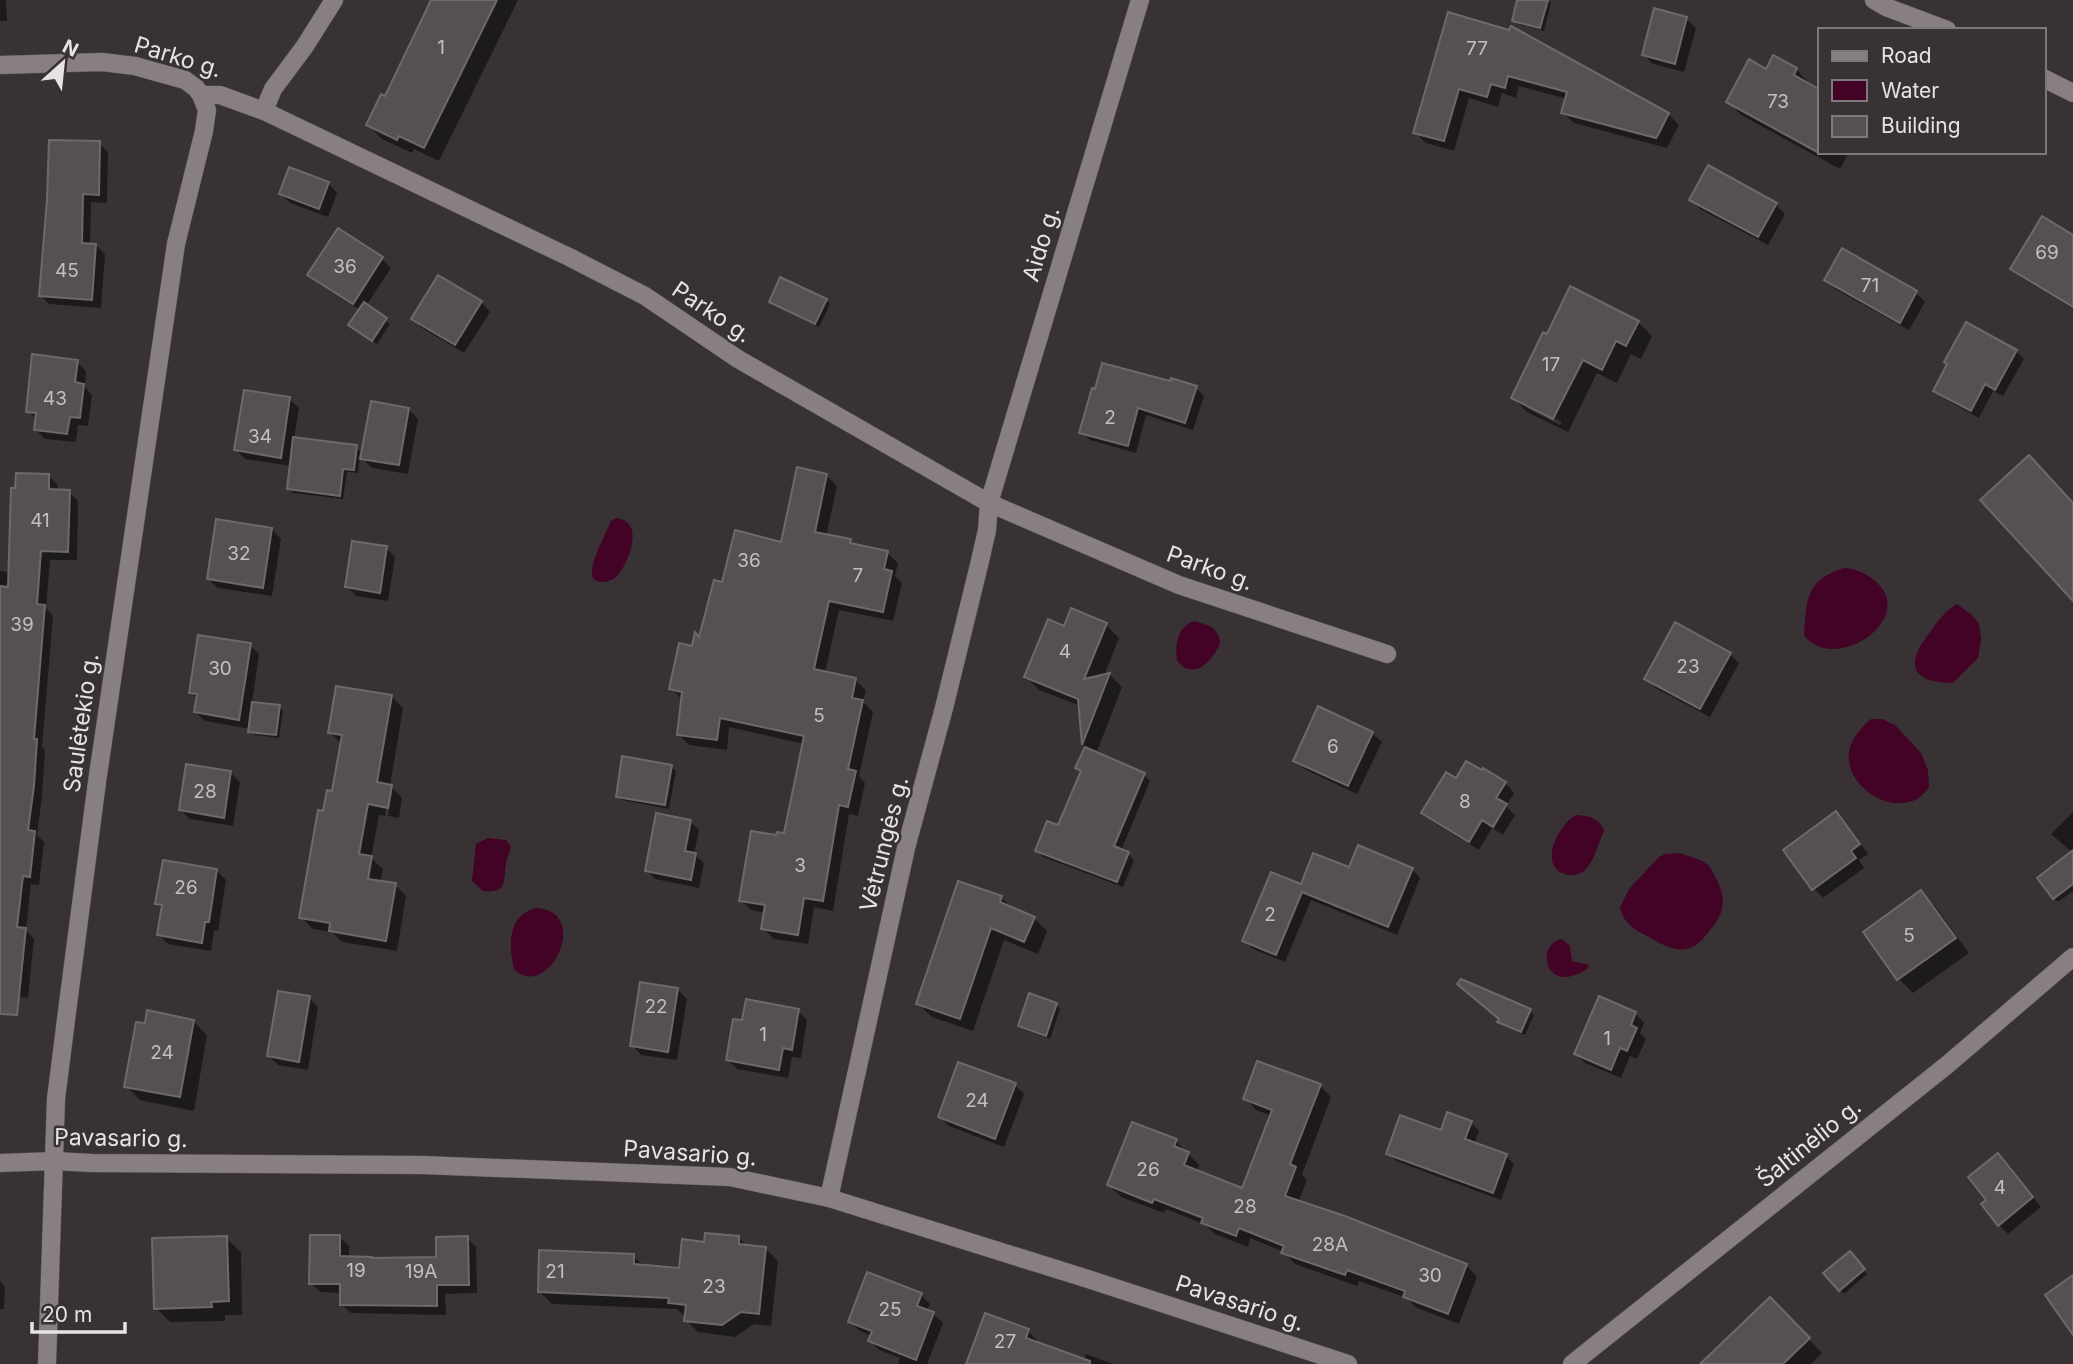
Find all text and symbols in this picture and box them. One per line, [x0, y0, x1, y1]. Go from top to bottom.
north arrow [28, 28, 98, 98]
legend [1818, 28, 2045, 154]
street label: Parko g. [131, 30, 225, 84]
text: N [59, 35, 82, 62]
house number: 1 [437, 36, 445, 59]
house number: 77 [1466, 37, 1488, 60]
text: Road [1881, 43, 1932, 68]
text: Water [1881, 78, 1939, 103]
house number: 73 [1767, 90, 1789, 113]
text: Building [1881, 113, 1961, 138]
street label: Aido g. [1016, 203, 1066, 285]
house number: 69 [2035, 241, 2059, 264]
house number: 36 [333, 255, 357, 278]
house number: 45 [55, 259, 79, 282]
house number: 71 [1861, 274, 1879, 297]
street label: Parko g. [667, 275, 757, 349]
house number: 17 [1542, 353, 1560, 376]
house number: 43 [43, 387, 67, 410]
house number: 2 [1104, 406, 1116, 429]
house number: 34 [248, 425, 272, 448]
house number: 41 [30, 509, 50, 532]
street label: Parko g. [1163, 539, 1257, 597]
house number: 32 [227, 542, 251, 565]
house number: 36 [737, 549, 761, 572]
house number: 7 [853, 564, 863, 587]
house number: 39 [10, 613, 34, 636]
house number: 4 [1059, 640, 1071, 663]
street label: Saulėtekio g. [57, 652, 105, 794]
house number: 23 [1676, 655, 1700, 678]
house number: 30 [208, 657, 232, 680]
house number: 5 [813, 704, 825, 727]
house number: 6 [1327, 735, 1339, 758]
street label: Vėtrungės g. [854, 773, 914, 915]
house number: 28 [193, 780, 217, 803]
house number: 8 [1459, 790, 1471, 813]
house number: 3 [794, 854, 806, 877]
house number: 26 [174, 876, 198, 899]
house number: 2 [1264, 903, 1276, 926]
house number: 5 [1903, 924, 1915, 947]
house number: 22 [644, 995, 668, 1018]
house number: 1 [759, 1023, 767, 1046]
house number: 1 [1603, 1027, 1611, 1050]
house number: 24 [150, 1041, 174, 1064]
house number: 24 [965, 1089, 989, 1112]
street label: Šaltinėlio g. [1751, 1093, 1867, 1193]
street label: Pavasario g. [54, 1123, 188, 1153]
street label: Pavasario g. [622, 1134, 758, 1172]
house number: 26 [1136, 1158, 1160, 1181]
house number: 4 [1994, 1176, 2006, 1199]
house number: 28 [1233, 1195, 1257, 1218]
house number: 28A [1312, 1233, 1348, 1256]
house number: 19 [346, 1259, 366, 1282]
house number: 19A [405, 1260, 437, 1283]
house number: 21 [545, 1260, 565, 1283]
house number: 30 [1418, 1264, 1442, 1287]
street label: Pavasario g. [1172, 1269, 1308, 1337]
house number: 23 [702, 1275, 726, 1298]
scale bar [32, 1290, 124, 1334]
house number: 25 [878, 1298, 902, 1321]
text: 20 m [42, 1302, 92, 1327]
house number: 27 [994, 1330, 1016, 1353]

